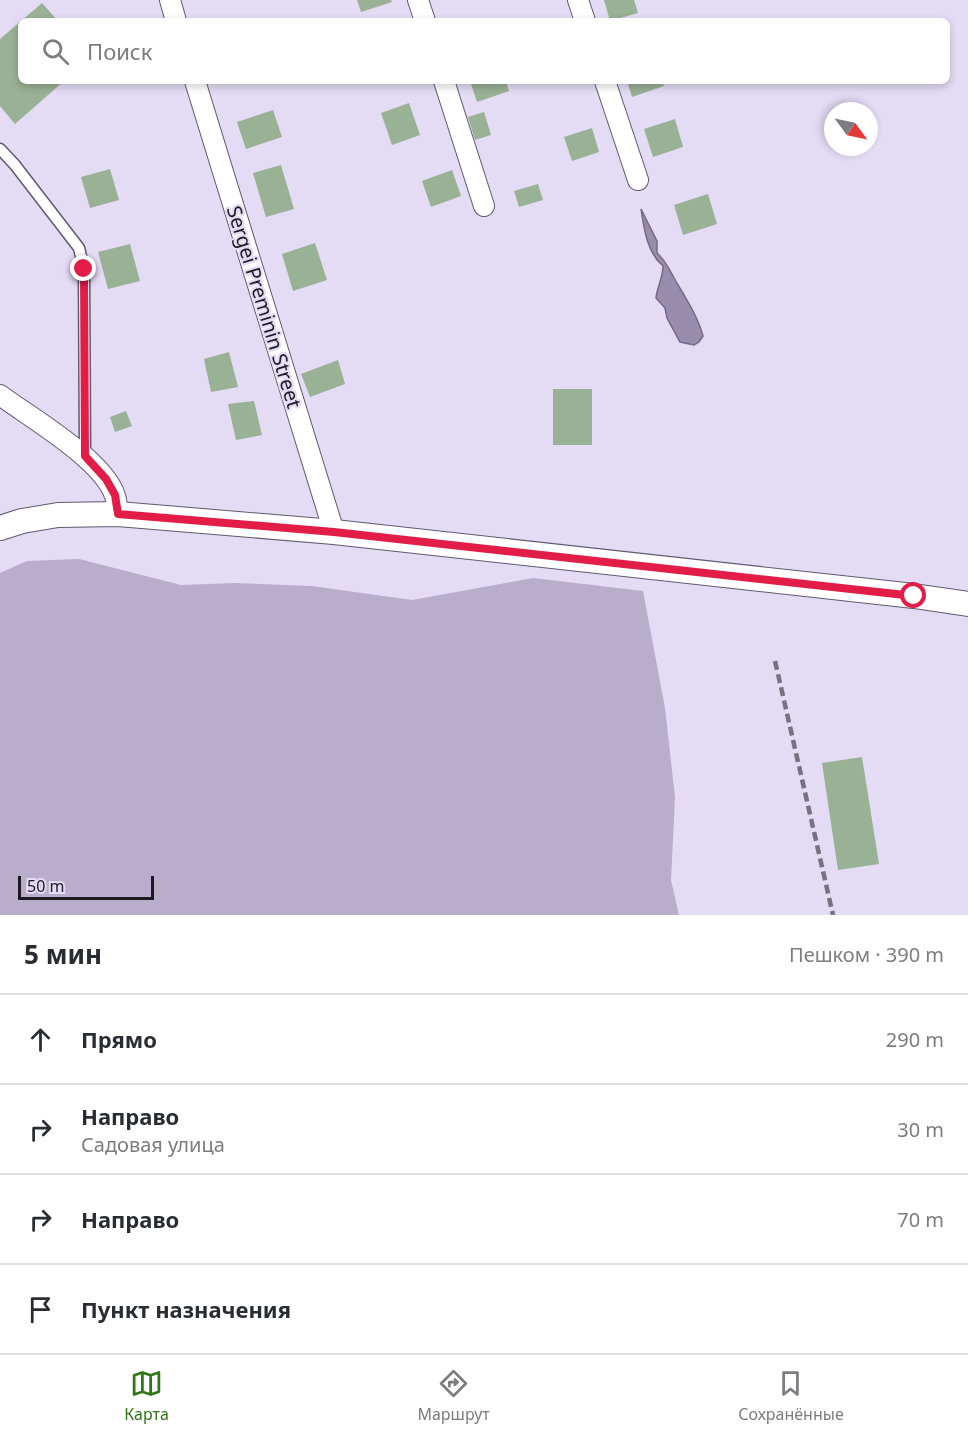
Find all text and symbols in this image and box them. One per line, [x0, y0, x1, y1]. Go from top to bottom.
search box [18, 18, 950, 84]
icon: search [39, 35, 72, 68]
text: Поиск [87, 36, 152, 66]
north arrow [824, 102, 878, 156]
street label: Sergei Preminin Street [221, 202, 308, 411]
route end [70, 255, 96, 281]
route start [900, 582, 926, 608]
scale bar [18, 873, 154, 900]
text: 50 m [27, 875, 64, 897]
text: 5 мин [24, 936, 102, 972]
text: Пешком · 390 m [789, 941, 944, 968]
icon: ahead [24, 1023, 57, 1056]
text: Прямо [81, 1024, 157, 1054]
text: 290 m [886, 1026, 944, 1053]
text: Направо [81, 1101, 179, 1131]
icon: right [24, 1113, 57, 1146]
text: 30 m [897, 1116, 944, 1143]
text: Садовая улица [81, 1131, 225, 1158]
icon: right [24, 1203, 57, 1236]
text: Направо [81, 1204, 179, 1234]
text: 70 m [897, 1206, 944, 1233]
icon: arrive [24, 1293, 57, 1326]
text: Пункт назначения [81, 1294, 291, 1324]
tab: Карта [124, 1367, 169, 1425]
tab: Маршрут [417, 1367, 490, 1425]
tab: Сохранённые [738, 1367, 844, 1425]

